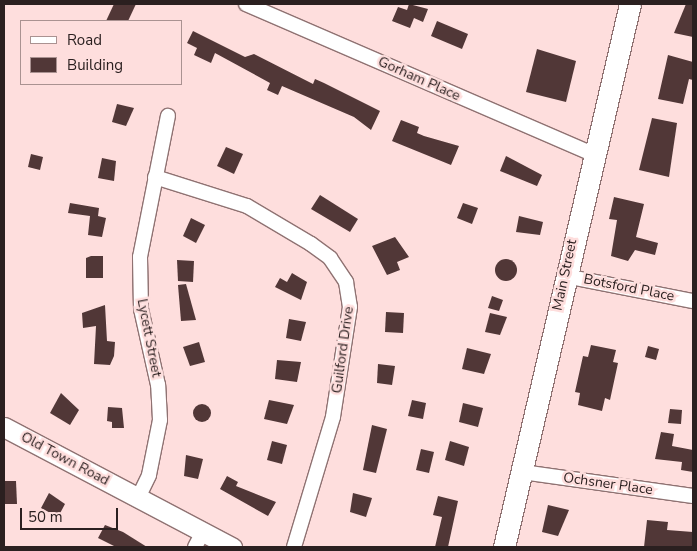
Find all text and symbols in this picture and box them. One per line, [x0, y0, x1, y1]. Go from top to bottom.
legend [20, 20, 182, 85]
text: Road [67, 30, 102, 50]
street label: Gorham Place [375, 53, 463, 105]
text: Building [67, 55, 123, 75]
street label: Main Street [549, 238, 581, 312]
street label: Botsford Place [582, 271, 676, 305]
street label: Lycett Street [133, 297, 165, 379]
street label: Guilford Drive [329, 306, 357, 394]
street label: Old Town Road [18, 429, 112, 489]
street label: Ochsner Place [562, 469, 654, 499]
scale bar [22, 498, 120, 530]
text: 50 m [28, 507, 63, 527]

